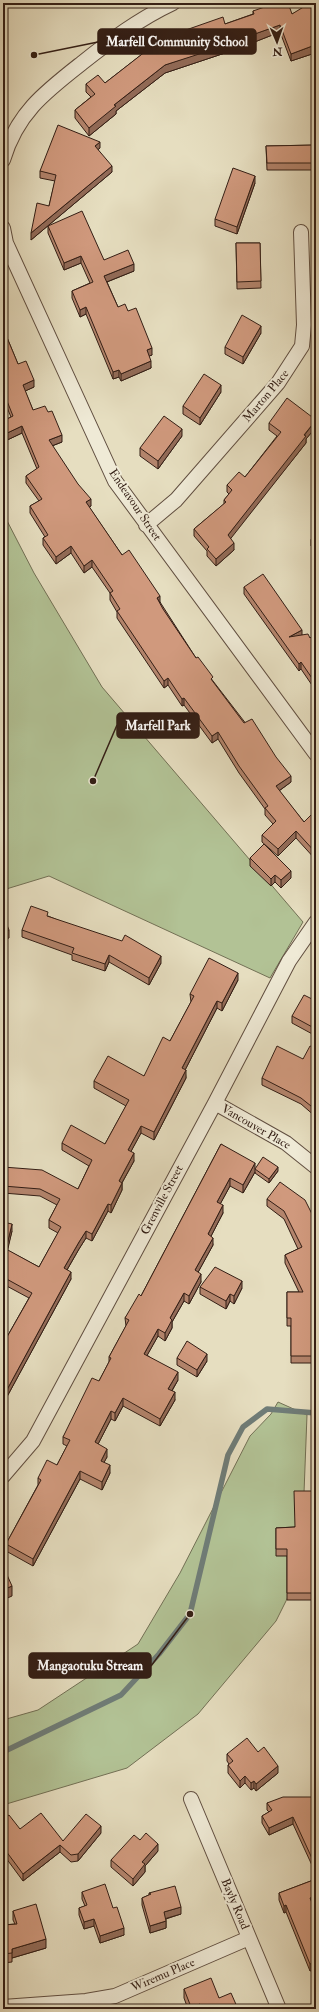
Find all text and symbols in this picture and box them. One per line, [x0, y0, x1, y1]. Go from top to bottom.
north arrow [257, 22, 297, 62]
callout: Marfell Community School [98, 29, 256, 54]
text: Marfell Community School [105, 34, 249, 51]
text: N [271, 45, 283, 58]
street label: Marton Place [240, 367, 292, 425]
street label: Endeavour Street [105, 466, 165, 544]
callout: Marfell Park [117, 713, 199, 738]
text: Marfell Park [124, 718, 191, 734]
street label: Vancouver Place [219, 1101, 293, 1153]
street label: Grenville Street [137, 1163, 187, 1237]
callout: Mangaotuku Stream [29, 1653, 151, 1678]
text: Mangaotuku Stream [36, 1658, 144, 1675]
street label: Bayly Road [218, 1876, 252, 1932]
street label: Wiremu Place [128, 1955, 197, 1996]

